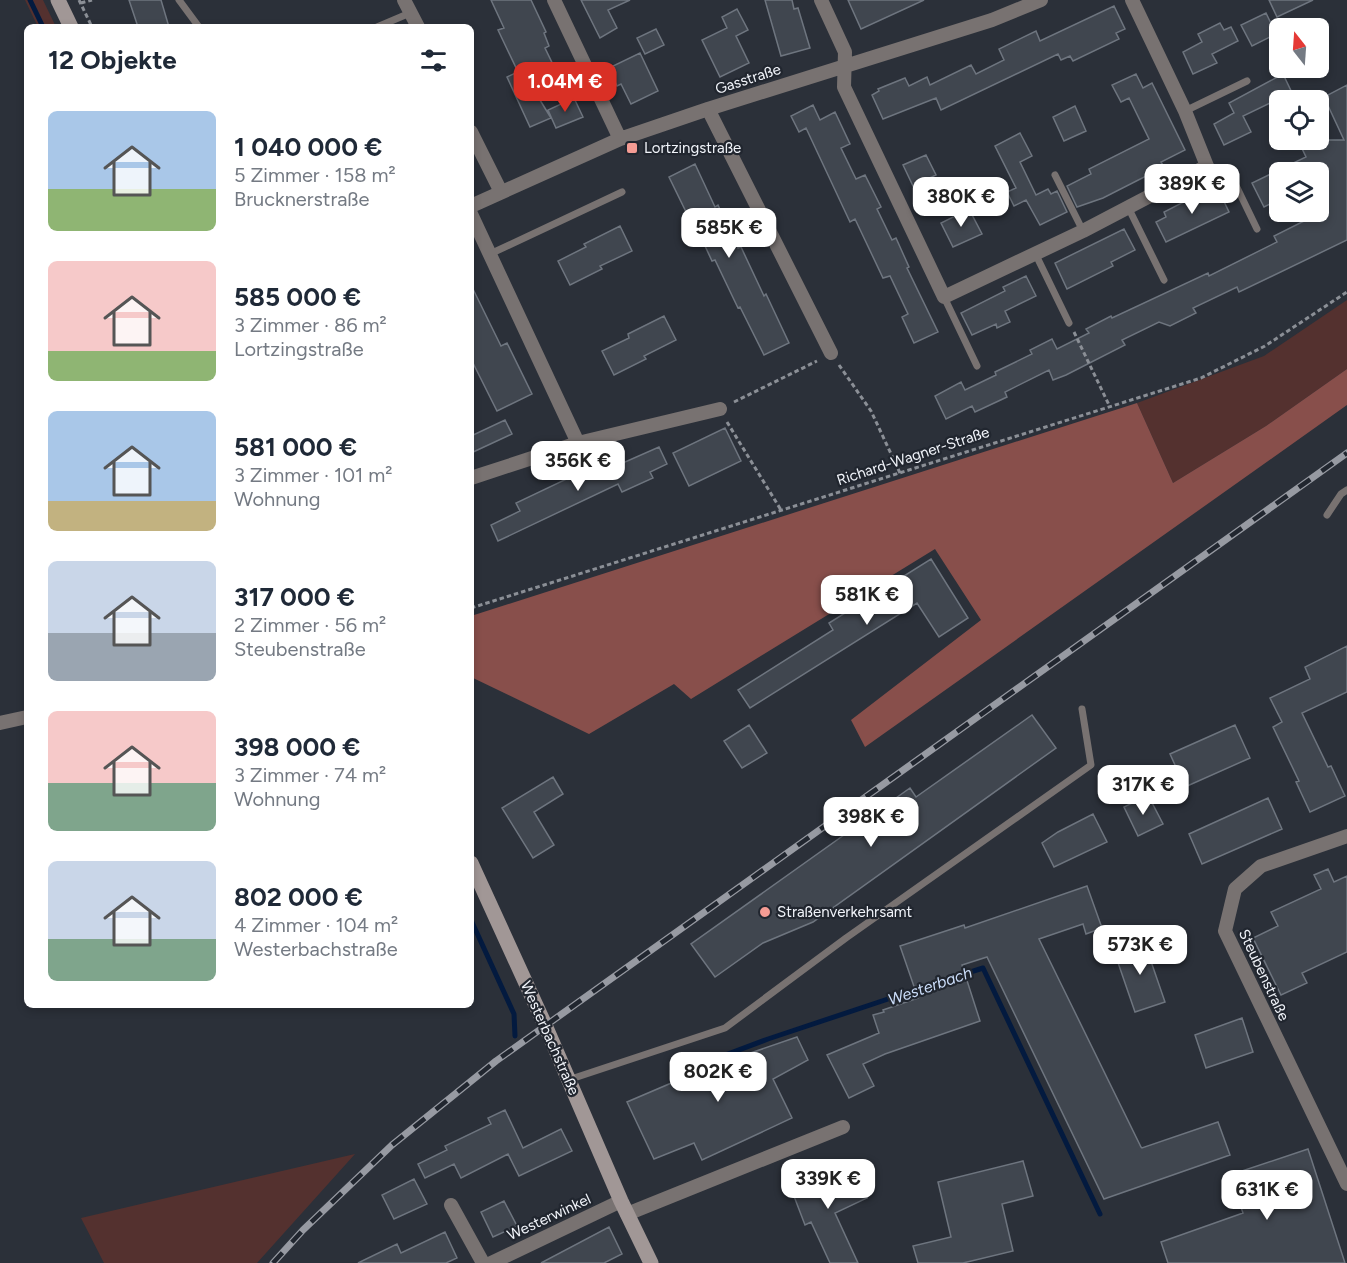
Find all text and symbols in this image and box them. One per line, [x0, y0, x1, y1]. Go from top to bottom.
north arrow [1269, 18, 1329, 78]
map controls [1269, 18, 1329, 222]
text: 12 Objekte [48, 44, 177, 76]
icon: filters [417, 44, 450, 77]
street label: Gasstraße [713, 60, 783, 98]
pin: 1.04M € [510, 62, 620, 113]
text: 1.04M € [528, 69, 602, 93]
button: locate [1269, 90, 1329, 150]
text: 1 040 000 € [234, 131, 382, 163]
icon: home [96, 135, 168, 207]
place label: Lortzingstraße [644, 139, 741, 157]
marker: Lortzingstraße [625, 141, 639, 155]
button: layers [1269, 162, 1329, 222]
text: 5 Zimmer · 158 m² [234, 163, 396, 187]
pin: 389K € [1143, 164, 1241, 215]
text: 389K € [1159, 171, 1225, 195]
pin: 380K € [912, 177, 1010, 228]
text: 380K € [927, 184, 995, 208]
text: Brucknerstraße [234, 187, 370, 211]
pin: 585K € [680, 208, 778, 259]
text: 585K € [695, 215, 763, 239]
text: 585 000 € [234, 281, 361, 313]
icon: home [96, 285, 168, 357]
text: 3 Zimmer · 86 m² [234, 313, 387, 337]
text: Lortzingstraße [234, 337, 364, 361]
street label: Richard-Wagner-Straße [834, 423, 992, 489]
text: 581 000 € [234, 431, 357, 463]
icon: home [96, 435, 168, 507]
pin: 356K € [529, 441, 627, 492]
text: 356K € [545, 448, 611, 472]
text: 3 Zimmer · 101 m² [234, 463, 392, 487]
text: Wohnung [234, 487, 320, 511]
pin: 581K € [818, 575, 916, 626]
text: 317 000 € [234, 581, 355, 613]
text: 581K € [835, 582, 899, 606]
icon: home [96, 585, 168, 657]
text: 2 Zimmer · 56 m² [234, 613, 386, 637]
text: Steubenstraße [234, 637, 366, 661]
text: 398 000 € [234, 731, 360, 763]
icon: home [96, 735, 168, 807]
text: 3 Zimmer · 74 m² [234, 763, 386, 787]
pin: 317K € [1094, 765, 1192, 816]
text: 317K € [1112, 772, 1174, 796]
text: Wohnung [234, 787, 320, 811]
pin: 398K € [822, 797, 920, 848]
text: 398K € [838, 804, 904, 828]
text: 802 000 € [234, 881, 363, 913]
icon: home [96, 885, 168, 957]
place label: Straßenverkehrsamt [777, 903, 913, 921]
marker: Straßenverkehrsamt [758, 905, 772, 919]
text: 4 Zimmer · 104 m² [234, 913, 398, 937]
pin: 573K € [1091, 925, 1189, 976]
street label: Steubenstraße [1235, 926, 1293, 1024]
text: 573K € [1107, 932, 1173, 956]
text: Westerbachstraße [234, 937, 398, 961]
water label: Westerbach [885, 963, 975, 1009]
street label: Westerbachstraße [517, 978, 583, 1098]
pin: 802K € [669, 1052, 767, 1103]
text: 802K € [684, 1059, 752, 1083]
pin: 339K € [779, 1159, 877, 1210]
text: 339K € [795, 1166, 861, 1190]
pin: 631K € [1218, 1170, 1316, 1221]
text: 631K € [1235, 1177, 1299, 1201]
street label: Westerwinkel [504, 1190, 594, 1244]

